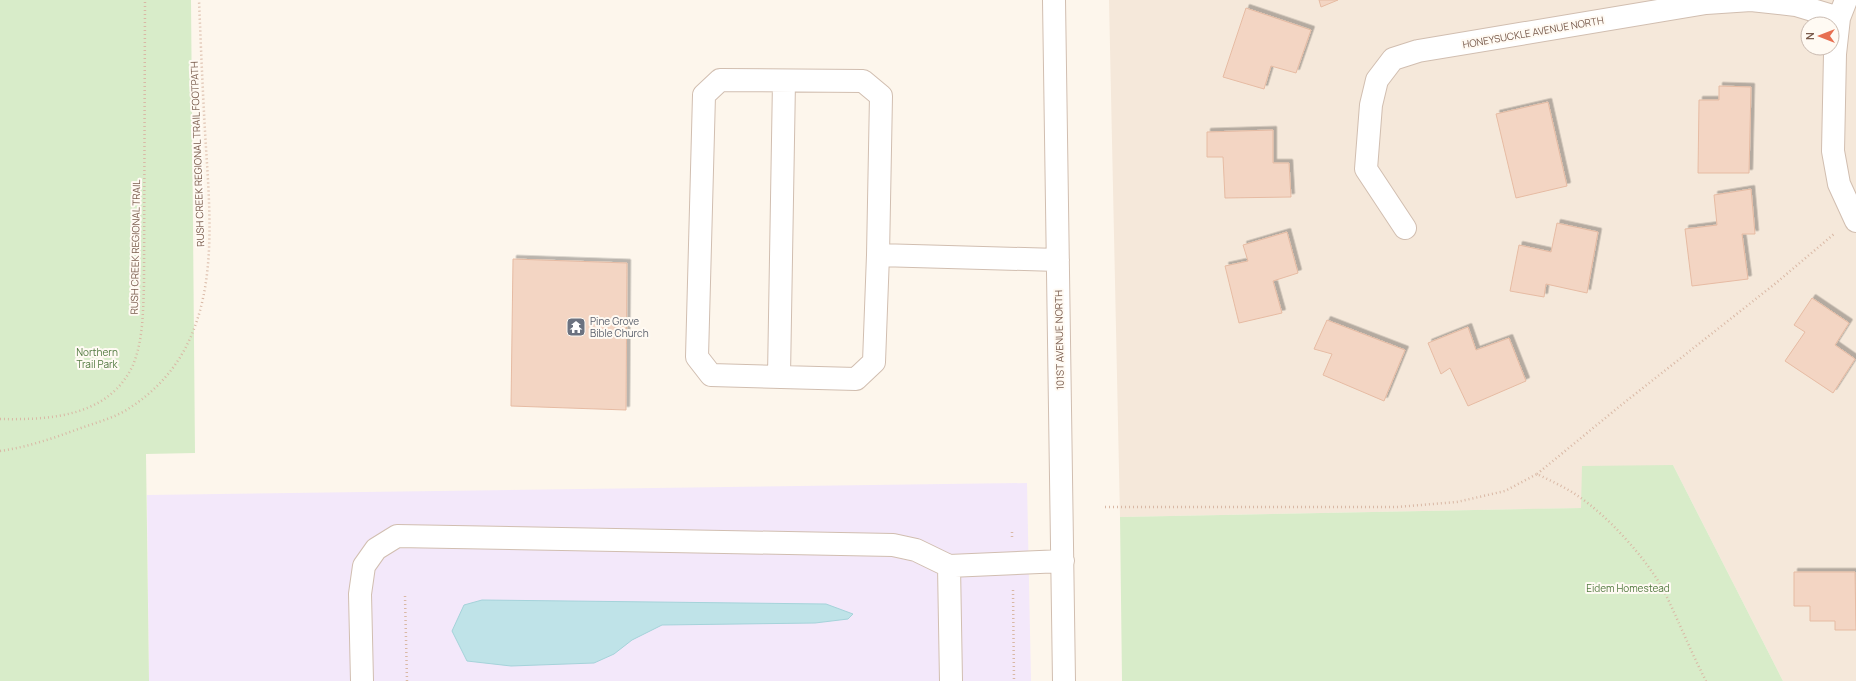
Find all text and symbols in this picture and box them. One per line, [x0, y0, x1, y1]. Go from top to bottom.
street label: HONEYSUCKLE AVENUE NORTH [1461, 13, 1605, 51]
north arrow [1800, 16, 1840, 56]
text: N [1802, 32, 1817, 40]
street label: RUSH CREEK REGIONAL TRAIL FOOTPATH [187, 61, 207, 247]
street label: RUSH CREEK REGIONAL TRAIL [127, 179, 143, 315]
street label: 101ST AVENUE NORTH [1051, 290, 1067, 390]
place label: Pine Grove Bible Church [590, 314, 649, 340]
temple icon: Pine Grove Bible Church [565, 316, 587, 338]
park label: Northern Trail Park [76, 345, 119, 371]
park label: Eidem Homestead [1586, 581, 1670, 595]

